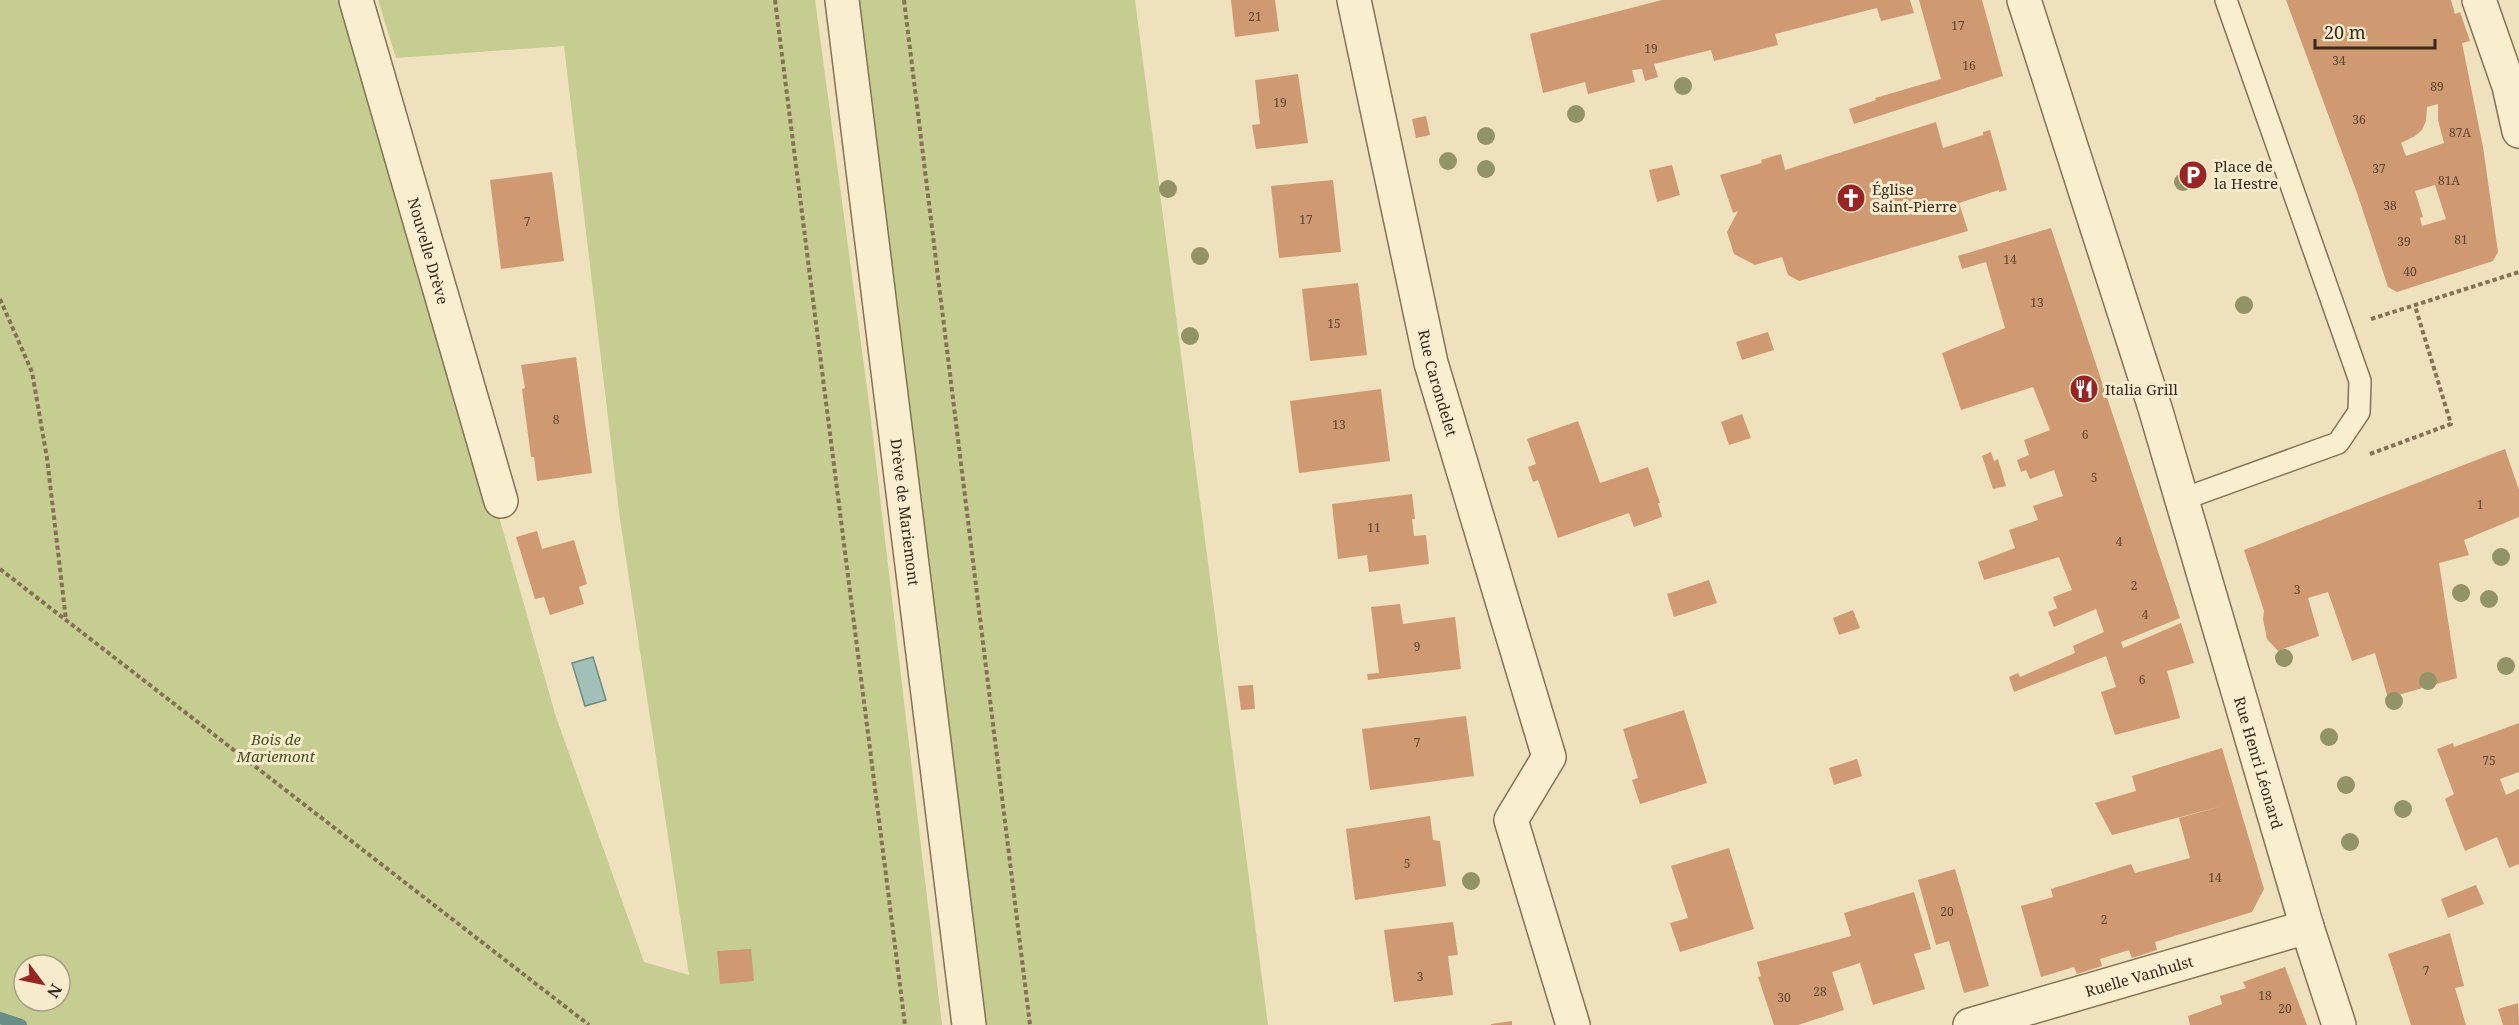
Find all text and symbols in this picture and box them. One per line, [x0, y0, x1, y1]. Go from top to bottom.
house number: 21 [1248, 8, 1262, 25]
scale bar [2315, 12, 2435, 50]
house number: 17 [1951, 17, 1965, 34]
text: 20 m [2324, 20, 2366, 44]
house number: 19 [1644, 40, 1658, 57]
house number: 34 [2332, 52, 2346, 69]
house number: 16 [1962, 57, 1976, 74]
house number: 89 [2430, 78, 2444, 95]
house number: 19 [1273, 94, 1287, 111]
house number: 36 [2352, 111, 2366, 128]
house number: 87A [2449, 124, 2471, 141]
place label: Place de la Hestre [2214, 156, 2278, 193]
parking icon: Place de la Hestre [2177, 159, 2209, 191]
house number: 37 [2372, 160, 2386, 177]
house number: 81A [2438, 172, 2460, 189]
place label: Église Saint-Pierre [1872, 179, 1957, 216]
church icon: Église Saint-Pierre [1835, 182, 1867, 214]
street label: Nouvelle Drève [404, 195, 454, 306]
house number: 38 [2383, 197, 2397, 214]
house number: 17 [1299, 211, 1313, 228]
house number: 7 [524, 213, 531, 230]
house number: 81 [2454, 231, 2468, 248]
house number: 39 [2397, 233, 2411, 250]
house number: 14 [2003, 251, 2017, 268]
house number: 40 [2403, 263, 2417, 280]
house number: 13 [2030, 294, 2044, 311]
house number: 15 [1327, 315, 1341, 332]
street label: Rue Carondelet [1414, 328, 1462, 438]
restaurant icon: Italia Grill [2068, 373, 2100, 405]
place label: Italia Grill [2105, 379, 2178, 399]
house number: 8 [553, 411, 560, 428]
house number: 13 [1332, 416, 1346, 433]
house number: 6 [2082, 426, 2089, 443]
street label: Drève de Mariemont [886, 437, 924, 587]
house number: 5 [2091, 469, 2097, 486]
house number: 1 [2477, 496, 2483, 513]
house number: 11 [1367, 519, 1381, 536]
house number: 4 [2116, 533, 2123, 550]
house number: 2 [2131, 577, 2137, 594]
house number: 3 [2294, 581, 2301, 598]
house number: 4 [2142, 606, 2149, 623]
house number: 9 [1414, 638, 1420, 655]
house number: 6 [2139, 671, 2146, 688]
street label: Rue Henri Léonard [2230, 694, 2288, 831]
park label: Bois de Mariemont [236, 729, 316, 766]
house number: 7 [1414, 734, 1421, 751]
house number: 75 [2482, 752, 2496, 769]
house number: 5 [1404, 855, 1410, 872]
house number: 14 [2208, 869, 2222, 886]
house number: 20 [1940, 903, 1954, 920]
house number: 2 [2101, 911, 2107, 928]
street label: Ruelle Vanhulst [2083, 951, 2195, 1001]
north arrow [12, 953, 72, 1013]
house number: 7 [2423, 962, 2430, 979]
house number: 3 [1417, 968, 1424, 985]
text: N [42, 980, 67, 1002]
house number: 28 [1813, 983, 1827, 1000]
house number: 18 [2258, 987, 2272, 1004]
house number: 30 [1777, 989, 1791, 1006]
house number: 20 [2278, 1000, 2292, 1017]

